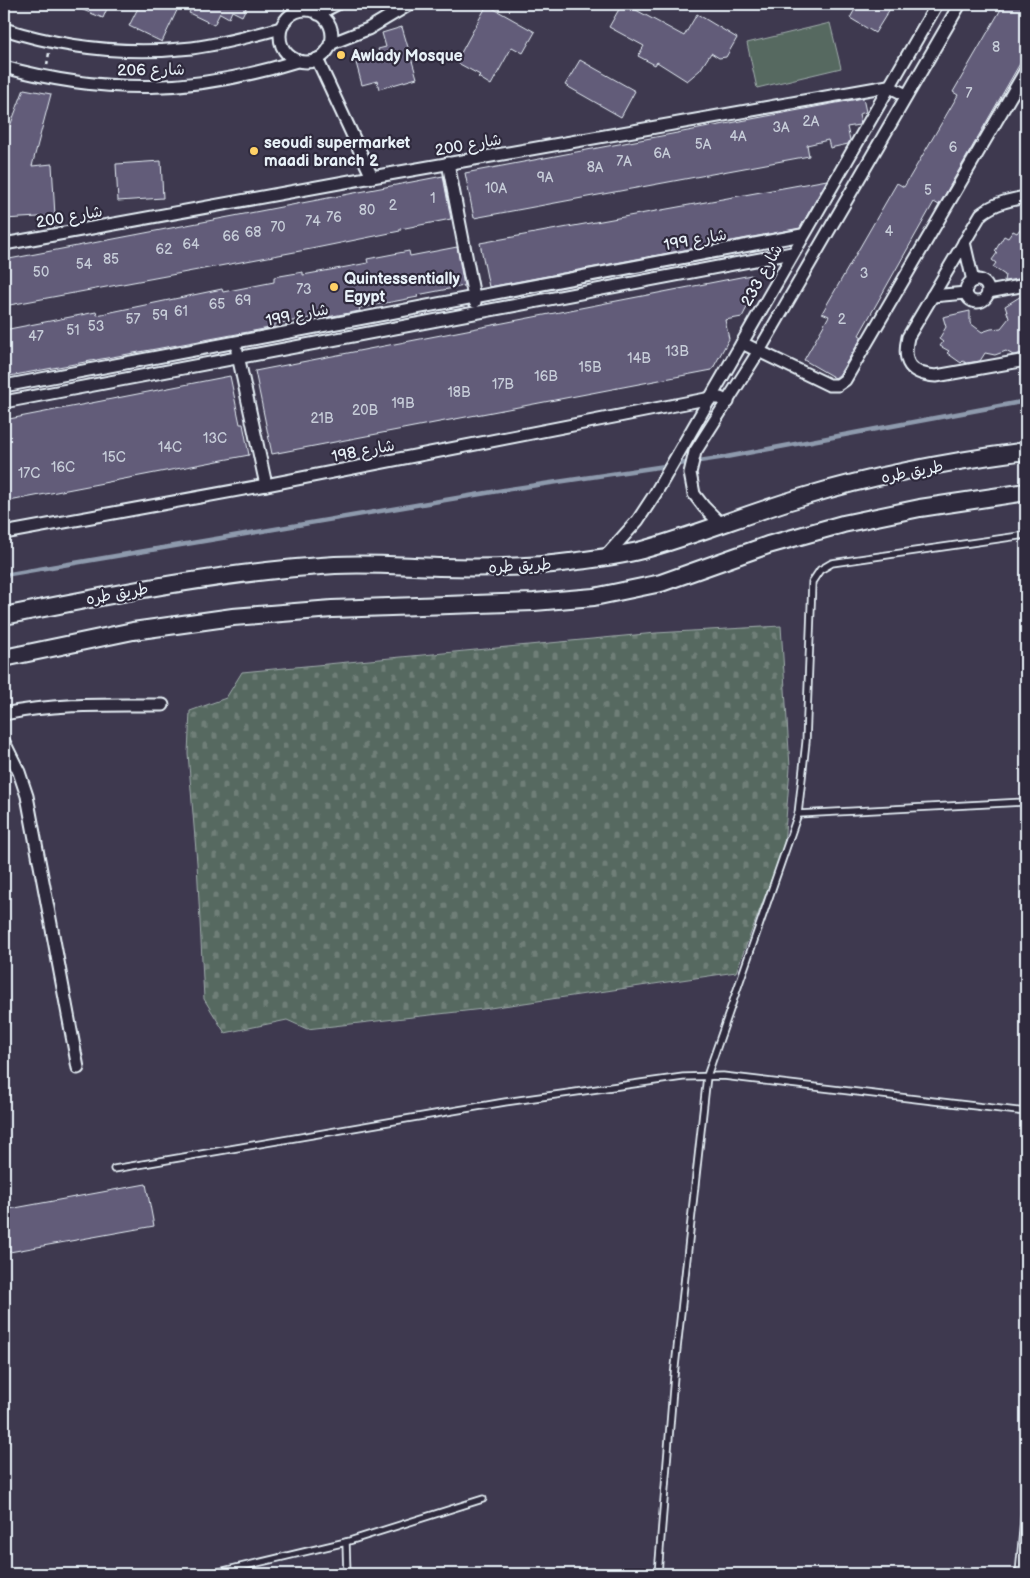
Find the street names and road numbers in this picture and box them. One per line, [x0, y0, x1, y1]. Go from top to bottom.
street label: شارع 206 [117, 60, 185, 82]
street label: شارع 200 [434, 130, 503, 162]
street label: شارع 200 [35, 202, 104, 234]
street label: شارع 199 [662, 226, 728, 256]
street label: شارع 233 [738, 241, 788, 310]
street label: شارع 199 [264, 300, 331, 332]
street label: شارع 198 [330, 436, 397, 468]
street label: طريق طره [880, 457, 945, 488]
street label: طريق طره [488, 555, 552, 578]
street label: طريق طره [85, 580, 150, 609]

